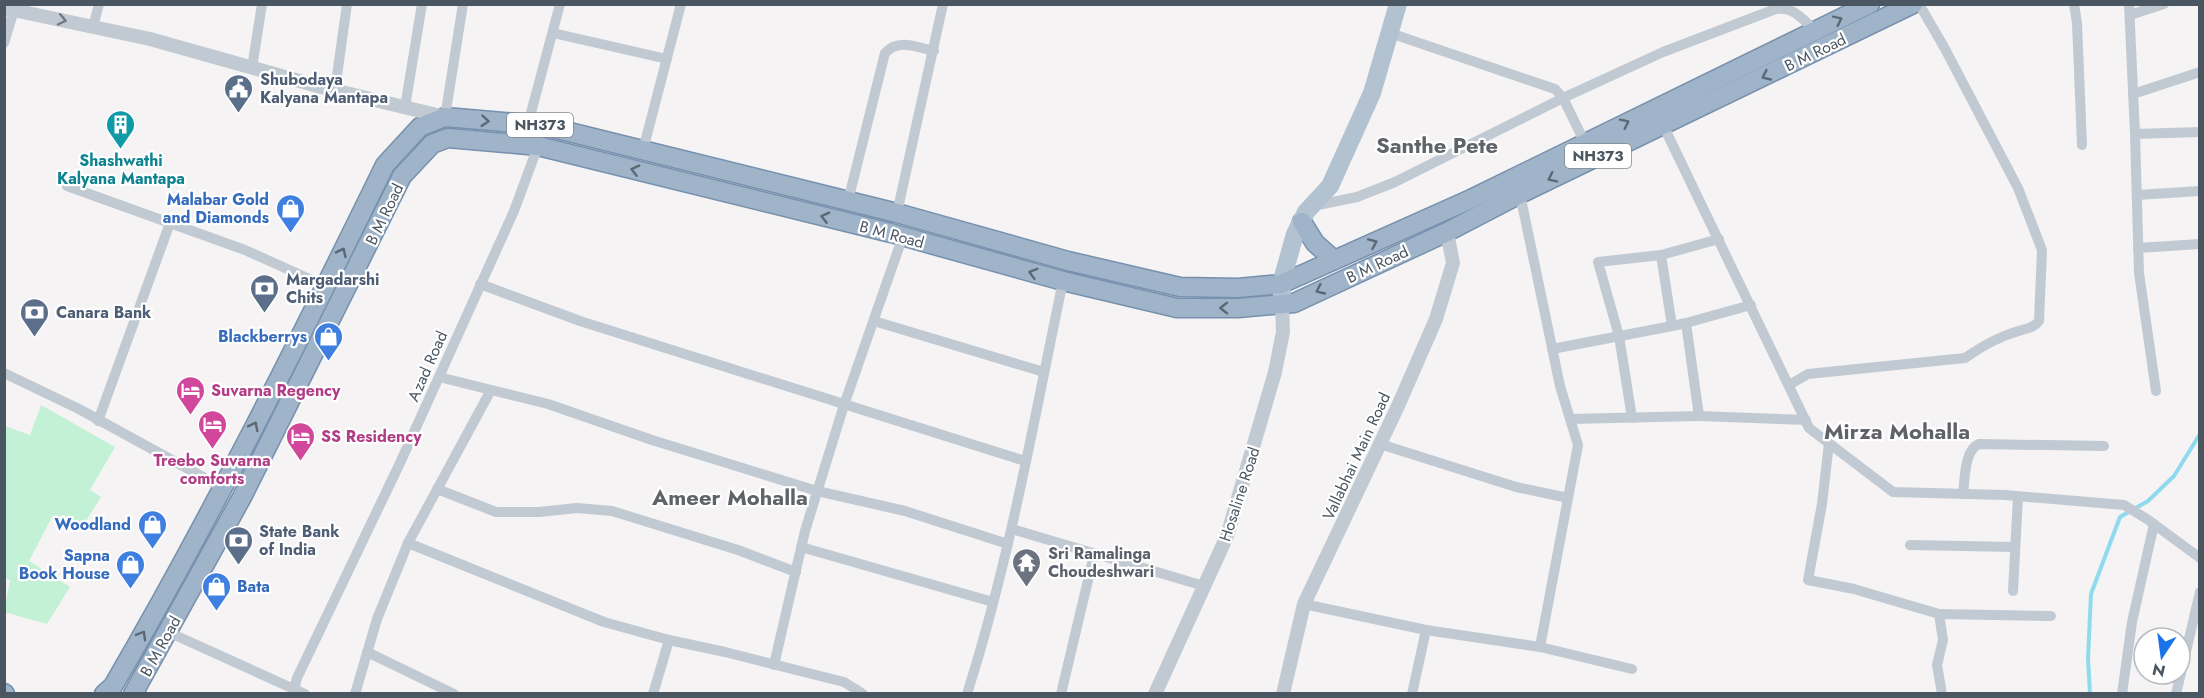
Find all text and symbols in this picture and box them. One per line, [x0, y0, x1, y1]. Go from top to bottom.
one-way arrow [57, 13, 67, 26]
one-way arrow [1831, 16, 1842, 28]
street label: B M Road [1781, 28, 1850, 77]
place label: Shubodaya Kalyana Mantapa [260, 68, 388, 109]
one-way arrow [1761, 69, 1772, 81]
public building icon: Shubodaya Kalyana Mantapa [223, 72, 255, 114]
building icon: Shashwathi Kalyana Mantapa [105, 108, 137, 150]
road number: NH373 [507, 113, 573, 137]
one-way arrow [480, 114, 489, 127]
one-way arrow [1618, 119, 1629, 131]
district label: Santhe Pete [1376, 129, 1498, 161]
road number: NH373 [1565, 144, 1631, 168]
place label: Shashwathi Kalyana Mantapa [57, 149, 185, 190]
one-way arrow [631, 164, 641, 177]
one-way arrow [1547, 171, 1558, 183]
street label: B M Road [360, 180, 409, 249]
place label: Malabar Gold and Diamonds [163, 188, 269, 229]
shop icon: Malabar Gold and Diamonds [274, 192, 306, 234]
one-way arrow [820, 211, 830, 224]
street label: B M Road [857, 215, 927, 254]
one-way arrow [1366, 238, 1377, 250]
street label: B M Road [1342, 240, 1412, 289]
one-way arrow [335, 248, 347, 259]
one-way arrow [1028, 267, 1038, 280]
place label: Margadarshi Chits [286, 268, 380, 309]
bank icon: Margadarshi Chits [249, 272, 281, 314]
one-way arrow [1315, 283, 1326, 295]
bank icon: Canara Bank [19, 296, 51, 338]
place label: Canara Bank [56, 301, 152, 324]
one-way arrow [1220, 302, 1229, 314]
shop icon: Blackberrys [312, 320, 344, 362]
place label: Blackberrys [218, 325, 307, 348]
street label: Azad Road [402, 327, 453, 405]
hotel icon: Suvarna Regency [174, 374, 206, 416]
place label: Suvarna Regency [211, 379, 341, 402]
street label: Vallabhai Main Road [1317, 389, 1396, 524]
hotel icon: Treebo Suvarna comforts [196, 408, 228, 450]
district label: Mirza Mohalla [1824, 415, 1970, 447]
hotel icon: SS Residency [284, 420, 316, 462]
one-way arrow [247, 422, 259, 433]
place label: SS Residency [321, 425, 422, 448]
street label: Hosaline Road [1213, 444, 1266, 544]
place label: Treebo Suvarna comforts [153, 449, 271, 490]
district label: Ameer Mohalla [651, 481, 808, 513]
shop icon: Woodland [136, 508, 168, 550]
place label: Woodland [54, 513, 131, 536]
place label: State Bank of India [259, 520, 340, 561]
bank icon: State Bank of India [222, 524, 254, 566]
place label: Sri Ramalinga Choudeshwari [1048, 542, 1154, 583]
place label: Sapna Book House [19, 544, 110, 585]
temple icon: Sri Ramalinga Choudeshwari [1011, 546, 1043, 588]
shop icon: Sapna Book House [115, 548, 147, 590]
shop icon: Bata [200, 570, 232, 612]
place label: Bata [237, 575, 270, 598]
street label: B M Road [134, 612, 186, 681]
north arrow [2132, 626, 2192, 686]
one-way arrow [135, 631, 147, 641]
text: N [2150, 657, 2168, 683]

